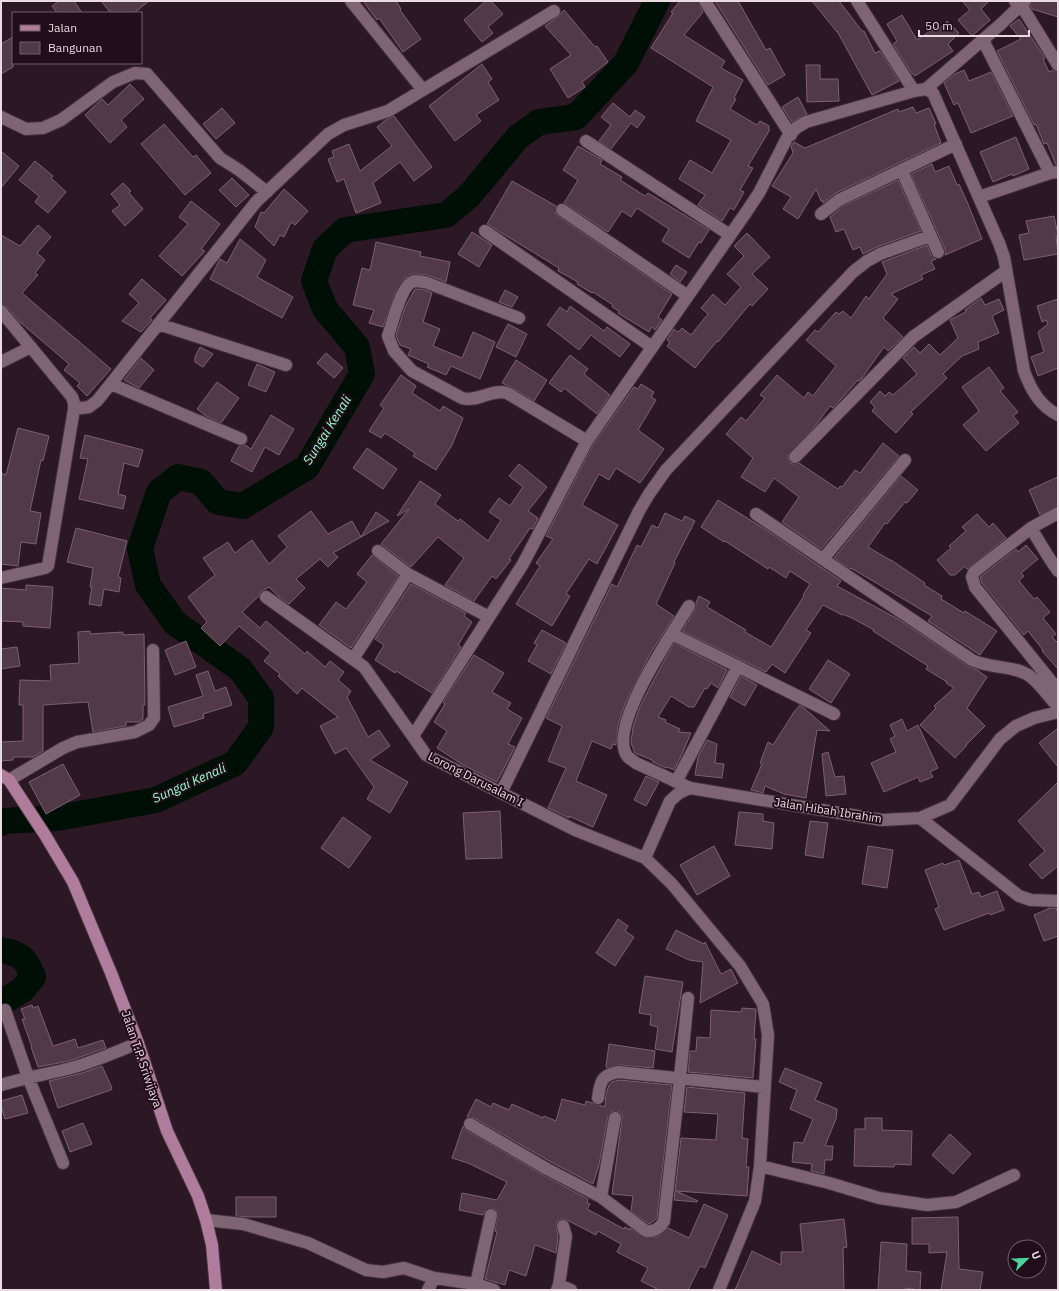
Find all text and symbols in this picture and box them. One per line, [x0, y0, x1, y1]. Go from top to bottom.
legend [12, 12, 142, 64]
scale bar [919, 12, 1029, 38]
text: 50 m [925, 18, 953, 33]
text: Jalan [48, 20, 77, 35]
text: Bangunan [48, 40, 102, 55]
water label: Sungai Kenali [299, 392, 355, 468]
street label: Lorong Darusalam I [426, 748, 527, 810]
water label: Sungai Kenali [150, 759, 229, 807]
street label: Jalan Hibah Ibrahim [773, 794, 883, 826]
street label: Jalan T.P. Sriwijaya [118, 1009, 166, 1110]
north arrow [1007, 1239, 1047, 1279]
text: U [1028, 1249, 1044, 1261]

